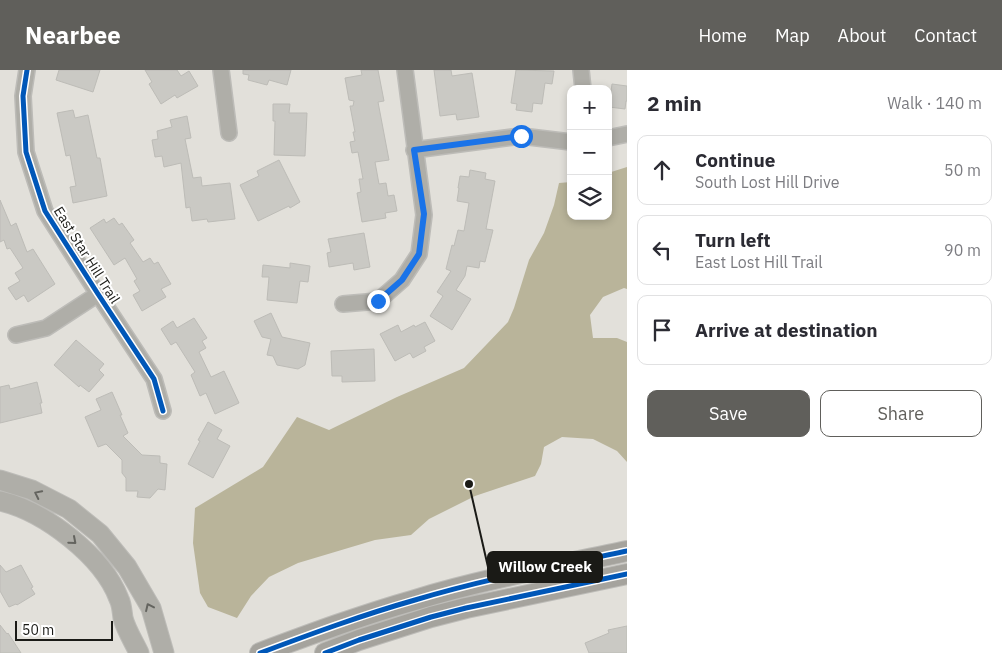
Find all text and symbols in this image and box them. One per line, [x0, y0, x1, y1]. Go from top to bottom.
text: Nearbee [25, 19, 121, 51]
text: Home [699, 24, 747, 47]
text: Map [775, 24, 810, 47]
text: About [838, 24, 886, 47]
text: Contact [914, 24, 977, 47]
map controls [567, 85, 612, 220]
button: + [567, 85, 612, 130]
text: 2 min [647, 89, 702, 117]
text: Walk · 140 m [887, 93, 982, 113]
route start [510, 125, 533, 148]
button: − [567, 130, 612, 175]
text: Continue [695, 148, 775, 172]
icon: ahead [648, 156, 676, 184]
text: 50 m [944, 160, 981, 180]
text: South Lost Hill Drive [695, 172, 840, 192]
button: layers [567, 175, 612, 220]
street label: East Star Hill Trail [50, 203, 124, 307]
text: Turn left [695, 228, 771, 252]
icon: left [648, 236, 676, 264]
text: 90 m [944, 240, 981, 260]
text: East Lost Hill Trail [695, 252, 823, 272]
route end [367, 290, 390, 313]
icon: arrive [648, 316, 676, 344]
text: Arrive at destination [695, 318, 878, 342]
button: Save [647, 390, 810, 437]
button: Share [820, 390, 982, 437]
one-way arrow [34, 489, 43, 500]
one-way arrow [67, 535, 76, 543]
callout: Willow Creek [488, 552, 602, 582]
text: Willow Creek [498, 557, 592, 576]
one-way arrow [145, 603, 155, 612]
scale bar [15, 618, 112, 641]
text: 50 m [22, 621, 54, 639]

